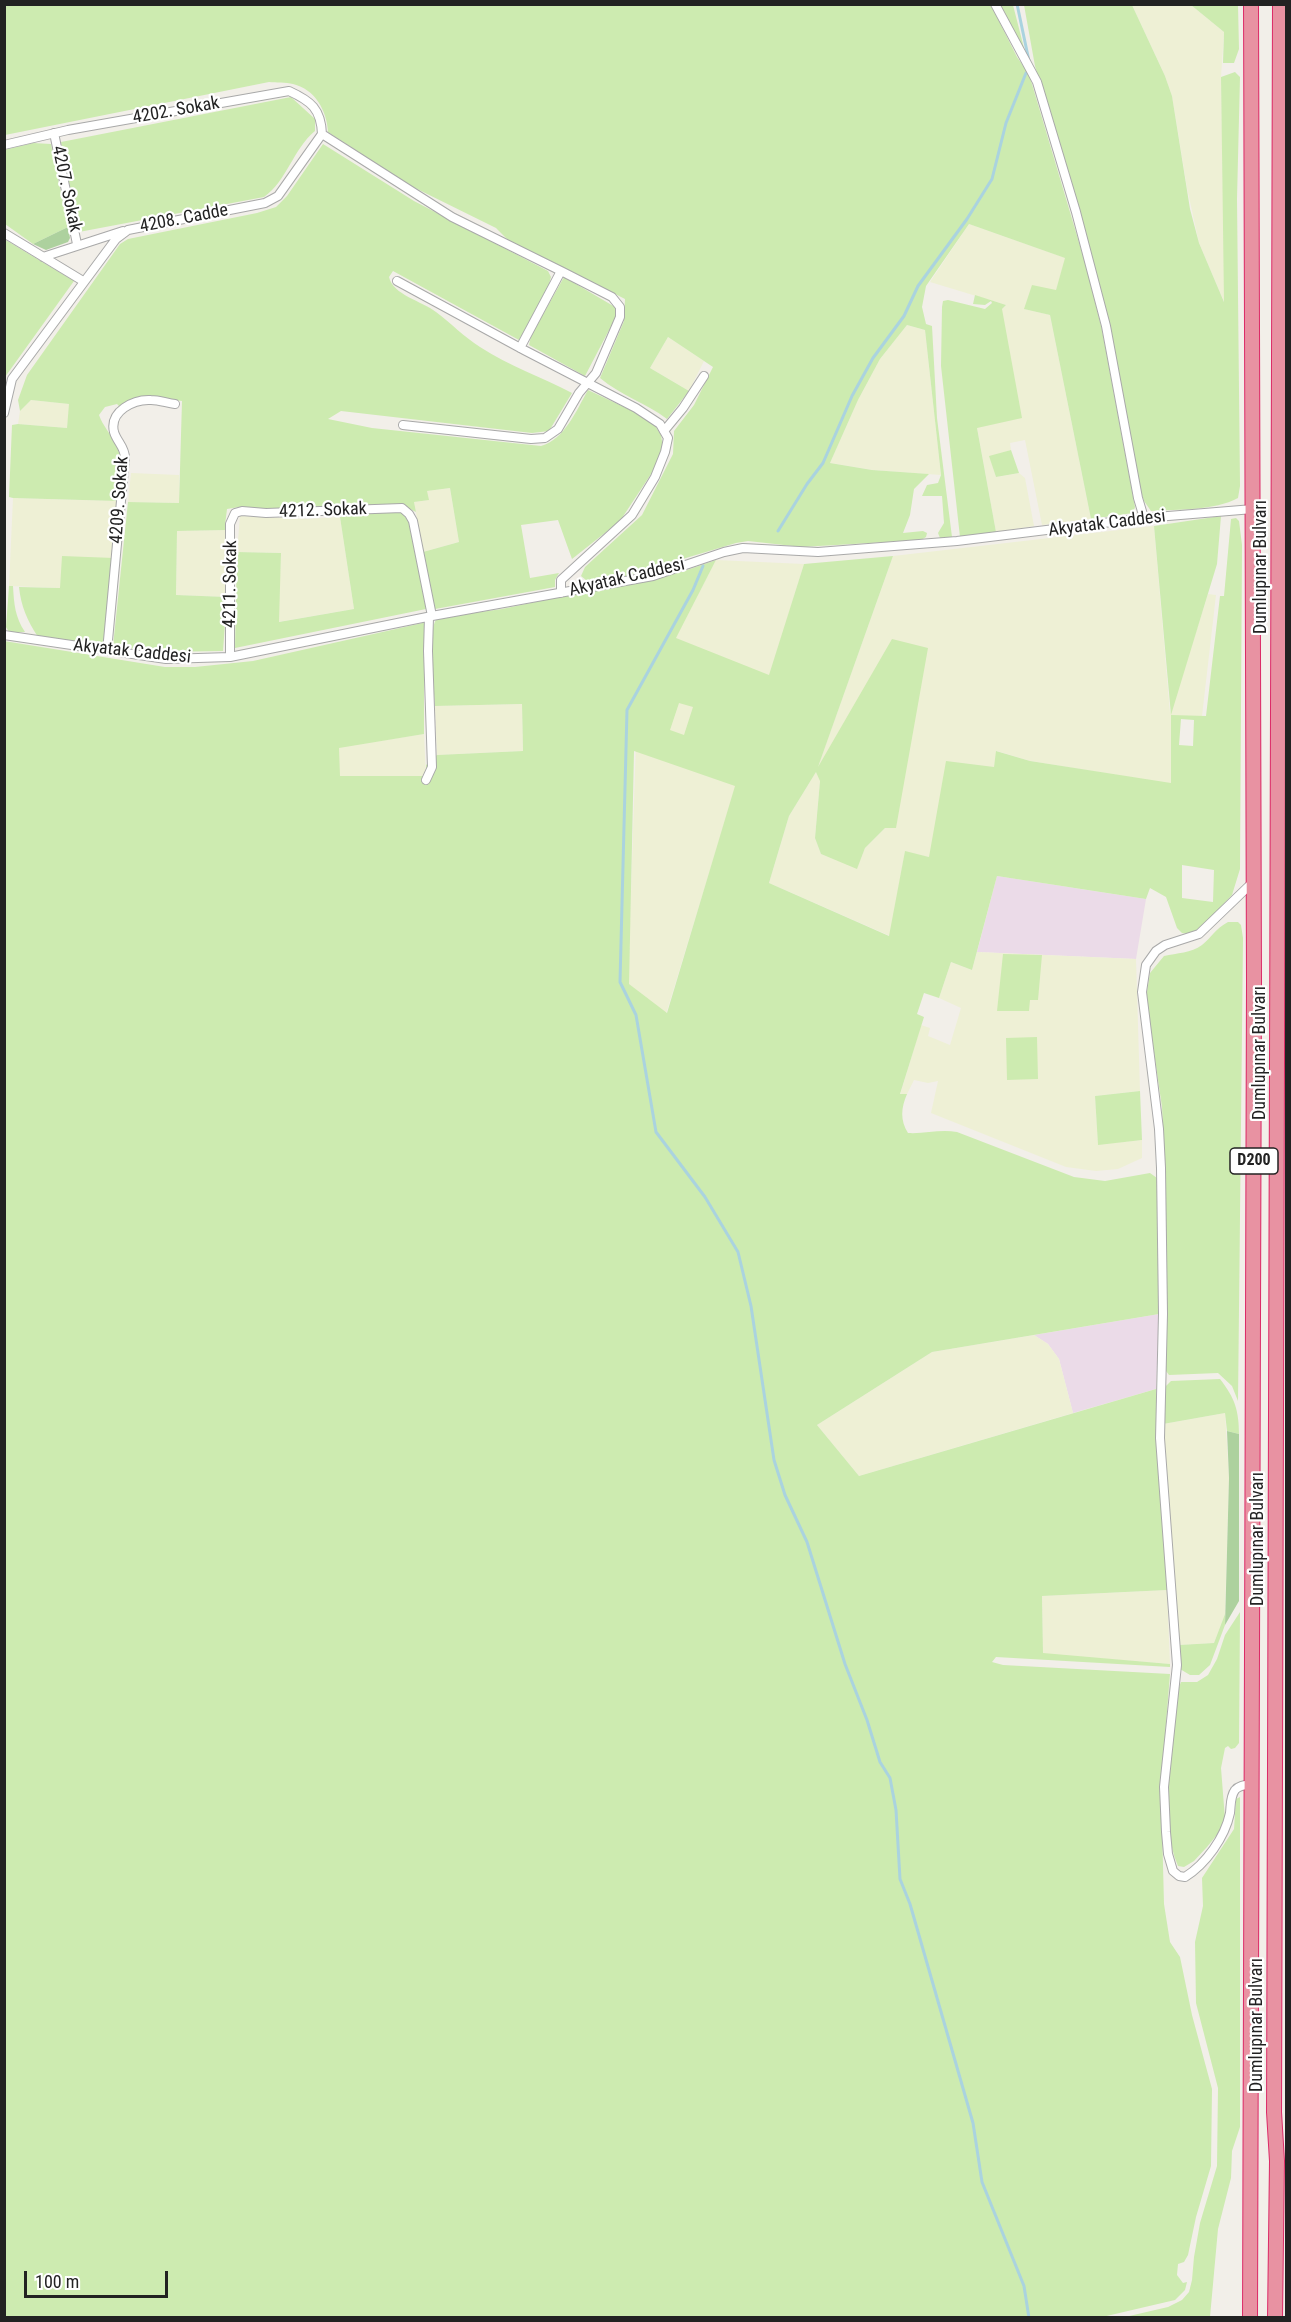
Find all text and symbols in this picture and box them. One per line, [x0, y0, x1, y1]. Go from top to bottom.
street label: 4202. Sokak [131, 93, 221, 129]
street label: 4207. Sokak [46, 144, 86, 234]
street label: 4208. Cadde [138, 200, 230, 238]
street label: 4209. Sokak [106, 456, 134, 544]
street label: 4212. Sokak [279, 499, 367, 523]
street label: Dumlupınar Bulvarı [1250, 500, 1272, 634]
street label: Akyatak Caddesi [1047, 506, 1167, 542]
street label: 4211. Sokak [219, 540, 243, 628]
street label: Akyatak Caddesi [567, 554, 687, 602]
street label: Akyatak Caddesi [72, 635, 192, 669]
street label: Dumlupınar Bulvarı [1249, 986, 1271, 1120]
road number: D200 [1230, 1148, 1278, 1174]
street label: Dumlupınar Bulvarı [1247, 1472, 1269, 1606]
street label: Dumlupınar Bulvarı [1246, 1958, 1268, 2092]
scale bar [27, 2259, 171, 2297]
text: 100 m [35, 2271, 79, 2292]

